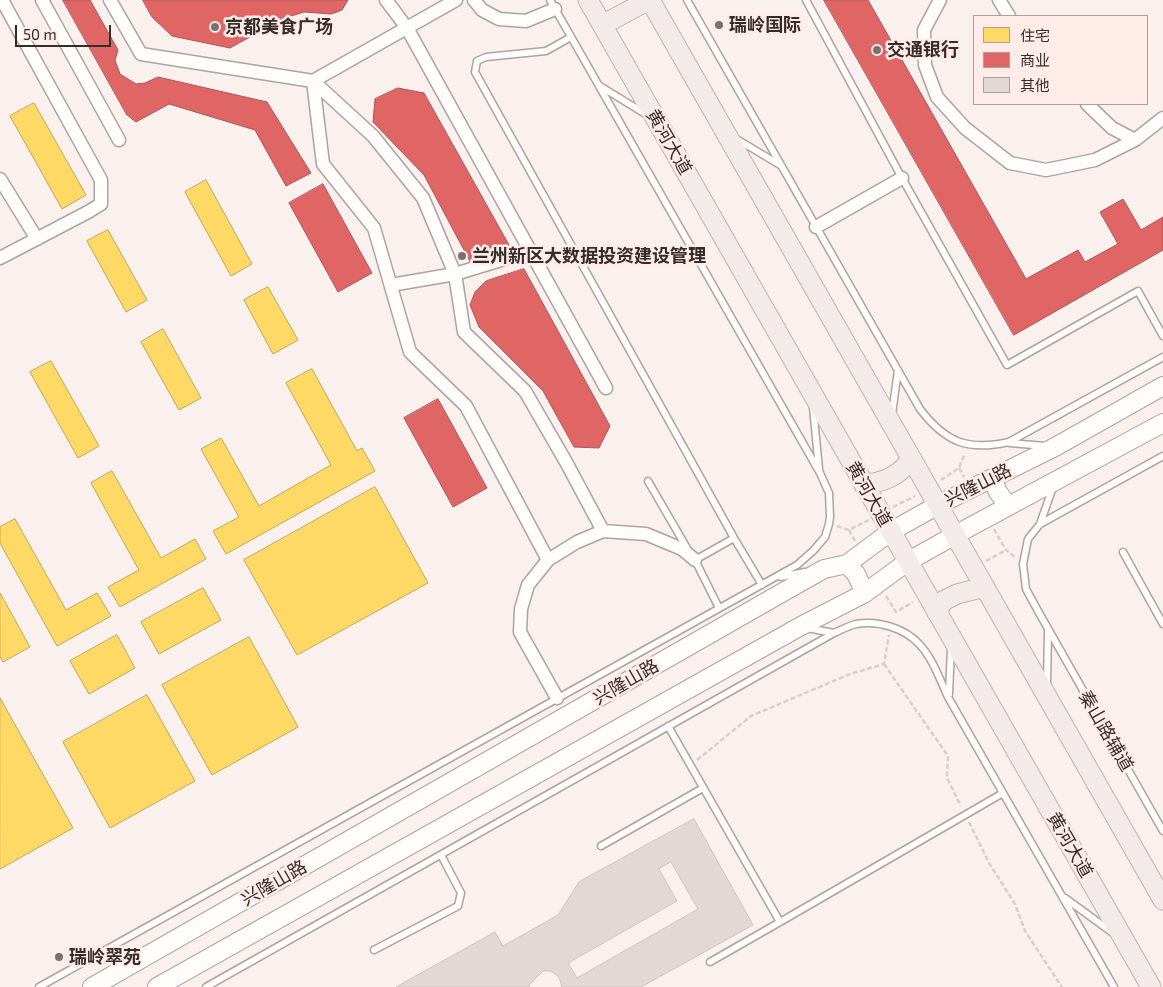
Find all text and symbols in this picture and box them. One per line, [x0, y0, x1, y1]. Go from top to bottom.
place label: 瑞岭国际 [729, 14, 801, 36]
scale bar [18, 15, 114, 47]
legend [973, 15, 1148, 105]
place label: 京都美食广场 [225, 16, 333, 38]
marker: 瑞岭国际 [713, 19, 725, 31]
marker: 京都美食广场 [209, 21, 221, 33]
text: 50 m [23, 25, 57, 43]
text: 住宅 [1020, 26, 1050, 44]
place label: 交通银行 [887, 39, 959, 61]
marker: 交通银行 [871, 44, 883, 56]
text: 商业 [1020, 51, 1050, 69]
text: 其他 [1020, 76, 1050, 94]
street label: 黄河大道 [642, 105, 696, 179]
place label: 兰州新区大数据投资建设管理 [472, 245, 706, 267]
marker: 兰州新区大数据投资建设管理 [456, 250, 468, 262]
street label: 黄河大道 [842, 457, 896, 531]
street label: 兴隆山路 [941, 459, 1015, 511]
street label: 兴隆山路 [589, 655, 663, 709]
street label: 秦山路辅道 [1074, 687, 1138, 775]
street label: 黄河大道 [1043, 808, 1097, 882]
street label: 兴隆山路 [237, 856, 311, 910]
place label: 瑞岭翠苑 [69, 946, 141, 968]
marker: 瑞岭翠苑 [53, 951, 65, 963]

